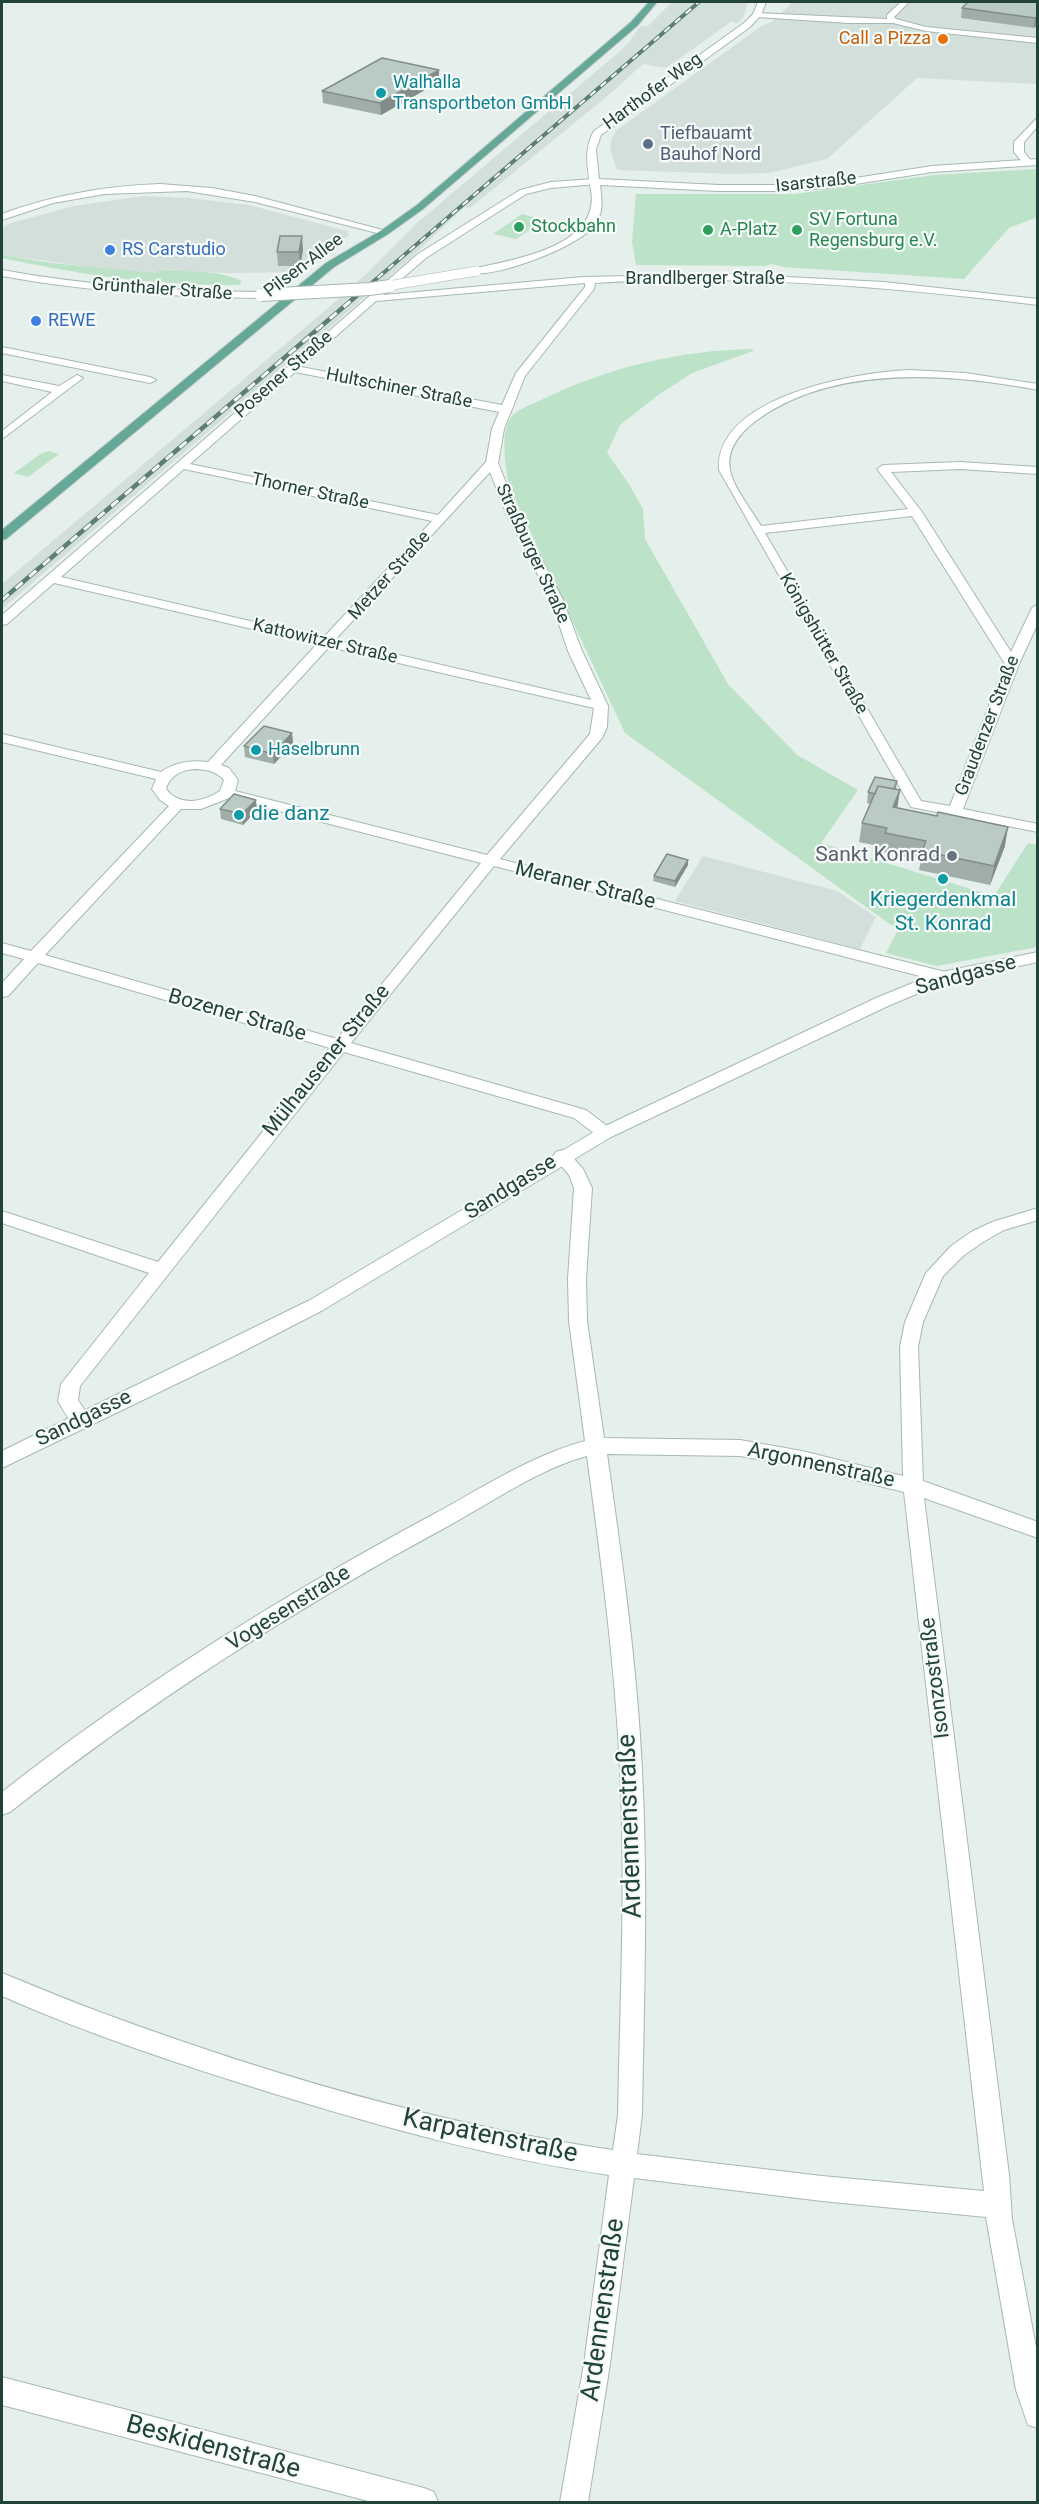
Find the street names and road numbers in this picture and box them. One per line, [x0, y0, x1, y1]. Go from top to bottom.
street label: Harthofer Weg [599, 49, 707, 135]
street label: Isarstraße [775, 168, 857, 198]
street label: Pilsen-Allee [260, 229, 348, 303]
street label: Brandlberger Straße [625, 268, 785, 290]
street label: Grünthaler Straße [91, 274, 233, 306]
street label: Posener Straße [231, 327, 337, 423]
street label: Hultschiner Straße [324, 364, 474, 414]
street label: Thorner Straße [249, 469, 371, 515]
street label: Straßburger Straße [490, 481, 574, 627]
street label: Metzer Straße [344, 527, 436, 625]
street label: Königshütter Straße [774, 570, 872, 718]
street label: Kattowitzer Straße [250, 615, 400, 669]
street label: Graudenzer Straße [951, 653, 1025, 799]
street label: Meraner Straße [512, 856, 658, 916]
street label: Sandgasse [913, 950, 1019, 1002]
street label: Mülhausener Straße [258, 980, 396, 1142]
street label: Bozener Straße [165, 984, 309, 1048]
street label: Sandgasse [460, 1150, 562, 1226]
street label: Sandgasse [32, 1385, 136, 1453]
street label: Argonnenstraße [745, 1438, 897, 1494]
street label: Vogesenstraße [223, 1561, 355, 1657]
street label: Isonzostraße [916, 1616, 956, 1740]
street label: Ardennenstraße [612, 1733, 650, 1919]
street label: Karpatenstraße [400, 2103, 580, 2171]
street label: Ardennenstraße [576, 2216, 632, 2404]
street label: Beskidenstraße [122, 2410, 304, 2486]

